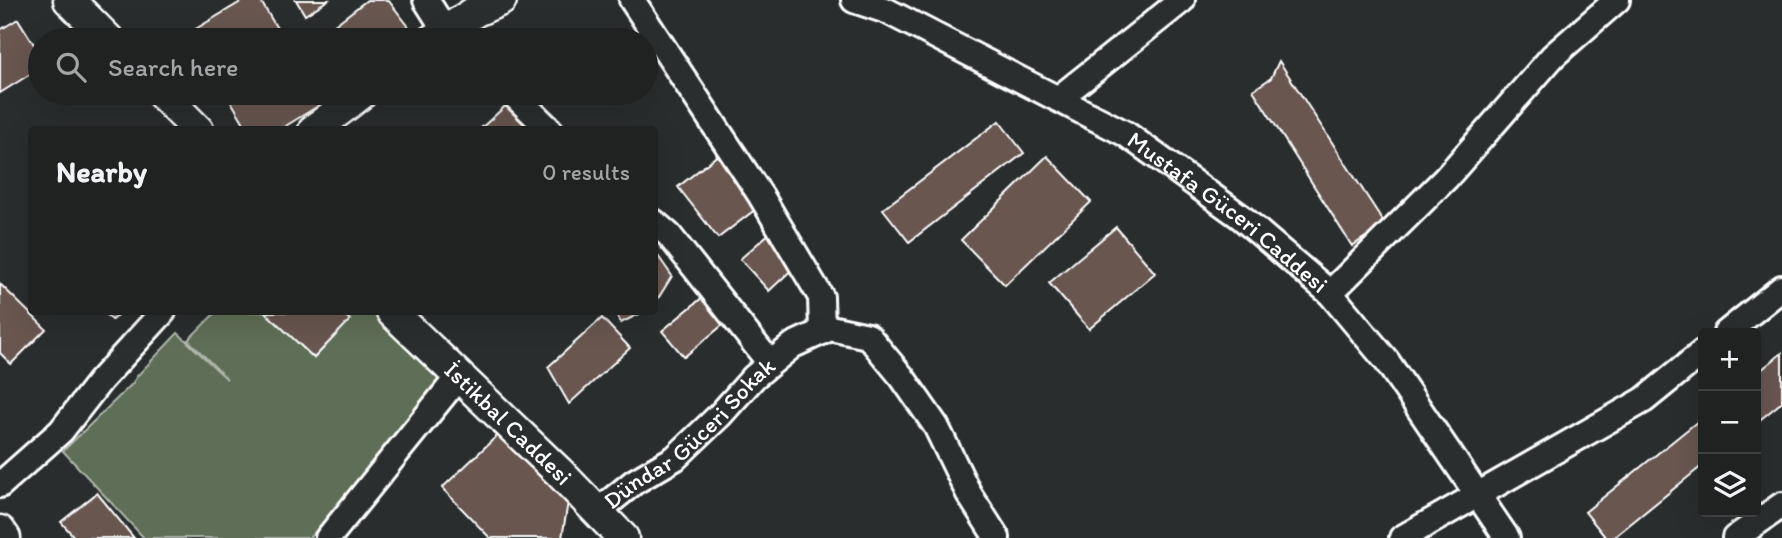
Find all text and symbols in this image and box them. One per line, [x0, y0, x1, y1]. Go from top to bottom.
search box [28, 28, 658, 105]
icon: search [52, 48, 90, 86]
text: Search here [108, 51, 238, 83]
street label: Mustafa Güceri Caddesi [1122, 125, 1334, 299]
text: Nearby [56, 153, 147, 190]
text: 0 results [542, 158, 630, 186]
map controls [1698, 328, 1761, 517]
button: + [1698, 328, 1761, 391]
street label: Dündar Güceri Sokak [597, 351, 781, 515]
street label: İstikbal Caddesi [439, 355, 579, 491]
button: − [1698, 391, 1761, 454]
button: layers [1698, 454, 1761, 517]

